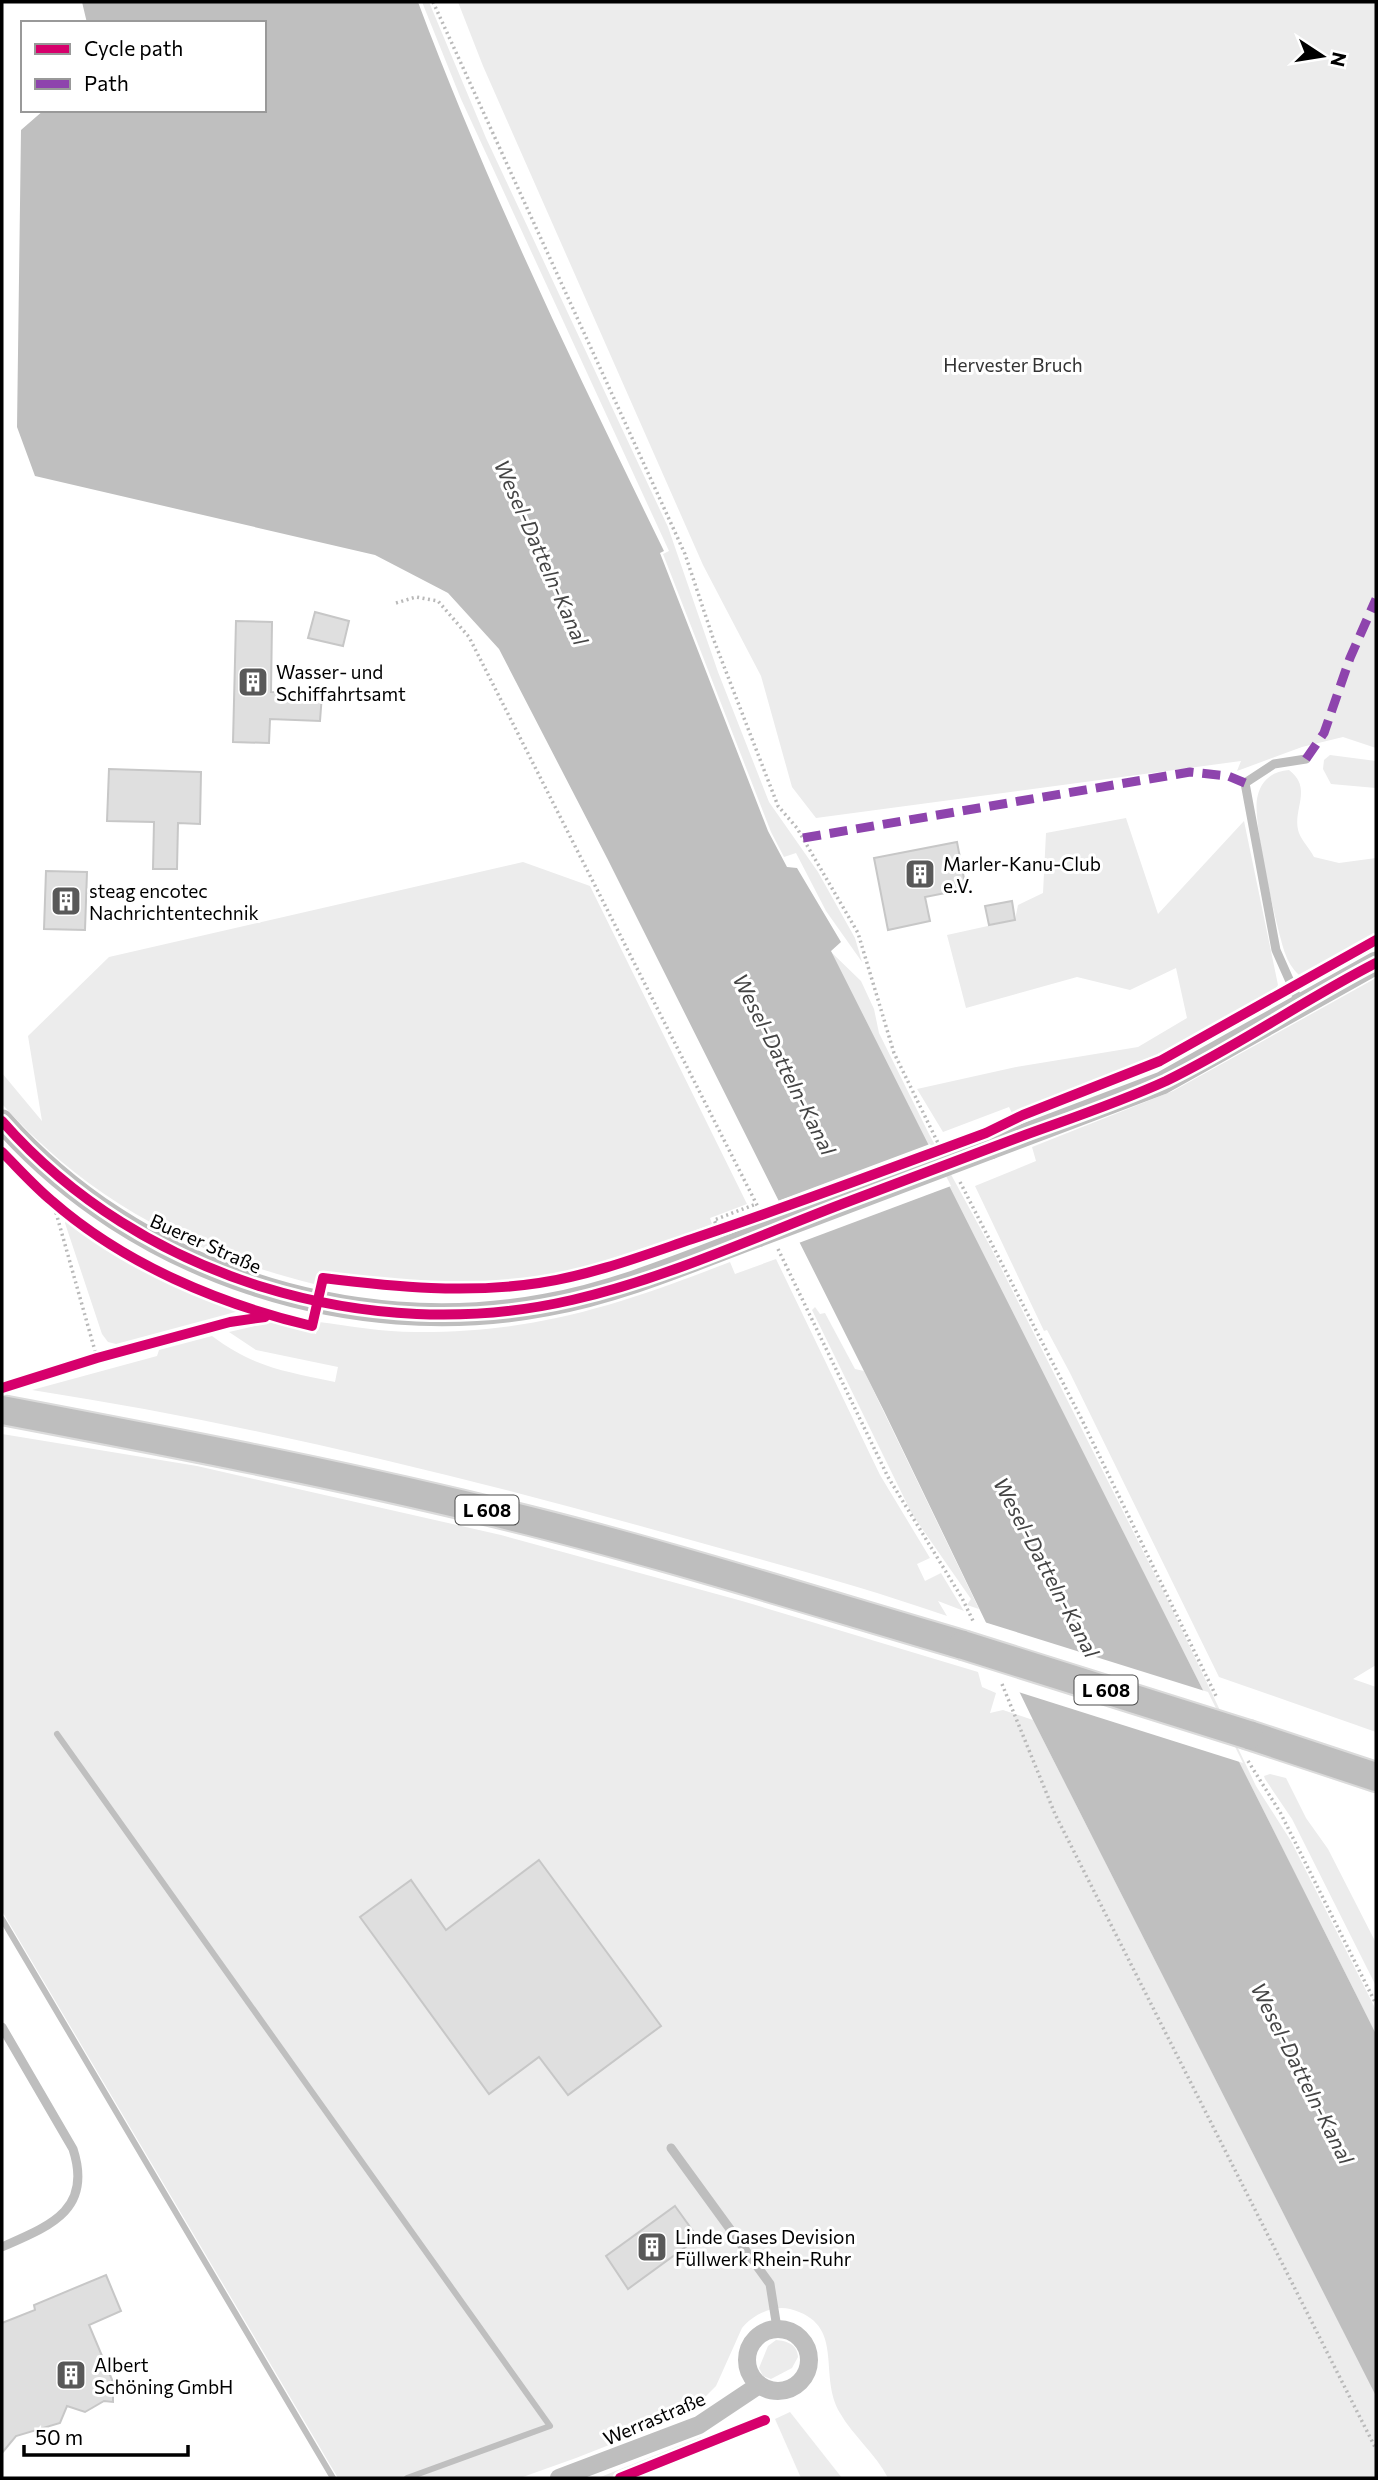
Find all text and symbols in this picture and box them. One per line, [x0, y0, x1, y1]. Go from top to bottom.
legend [21, 21, 266, 112]
north arrow [1287, 21, 1357, 91]
text: Cycle path [84, 35, 183, 60]
text: N [1326, 50, 1352, 69]
text: Path [84, 70, 129, 95]
park label: Hervester Bruch [943, 353, 1083, 376]
water label: Wesel-Datteln-Kanal [490, 455, 594, 649]
place label: Wasser- und Schiffahrtsamt [276, 660, 406, 705]
building icon: Wasser- und Schiffahrtsamt [236, 665, 270, 699]
place label: Marler-Kanu-Club e.V. [943, 852, 1101, 897]
building icon: Marler-Kanu-Club e.V. [903, 857, 937, 891]
place label: steag encotec Nachrichtentechnik [89, 879, 259, 924]
building icon: steag encotec Nachrichtentechnik [49, 884, 83, 918]
water label: Wesel-Datteln-Kanal [728, 969, 842, 1160]
street label: Buerer Straße [147, 1208, 265, 1278]
water label: Wesel-Datteln-Kanal [989, 1473, 1105, 1662]
road number: L 608 [456, 1496, 518, 1525]
road number: L 608 [1074, 1675, 1138, 1704]
water label: Wesel-Datteln-Kanal [1246, 1978, 1360, 2169]
place label: Linde Gases Devision Füllwerk Rhein-Ruhr [675, 2225, 855, 2270]
building icon: Linde Gases Devision Füllwerk Rhein-Ruhr [635, 2230, 669, 2264]
place label: Albert Schöning GmbH [94, 2353, 233, 2398]
building icon: Albert Schöning GmbH [54, 2358, 88, 2392]
street label: Werrastraße [600, 2386, 708, 2450]
scale bar [24, 2414, 189, 2458]
text: 50 m [35, 2424, 83, 2449]

